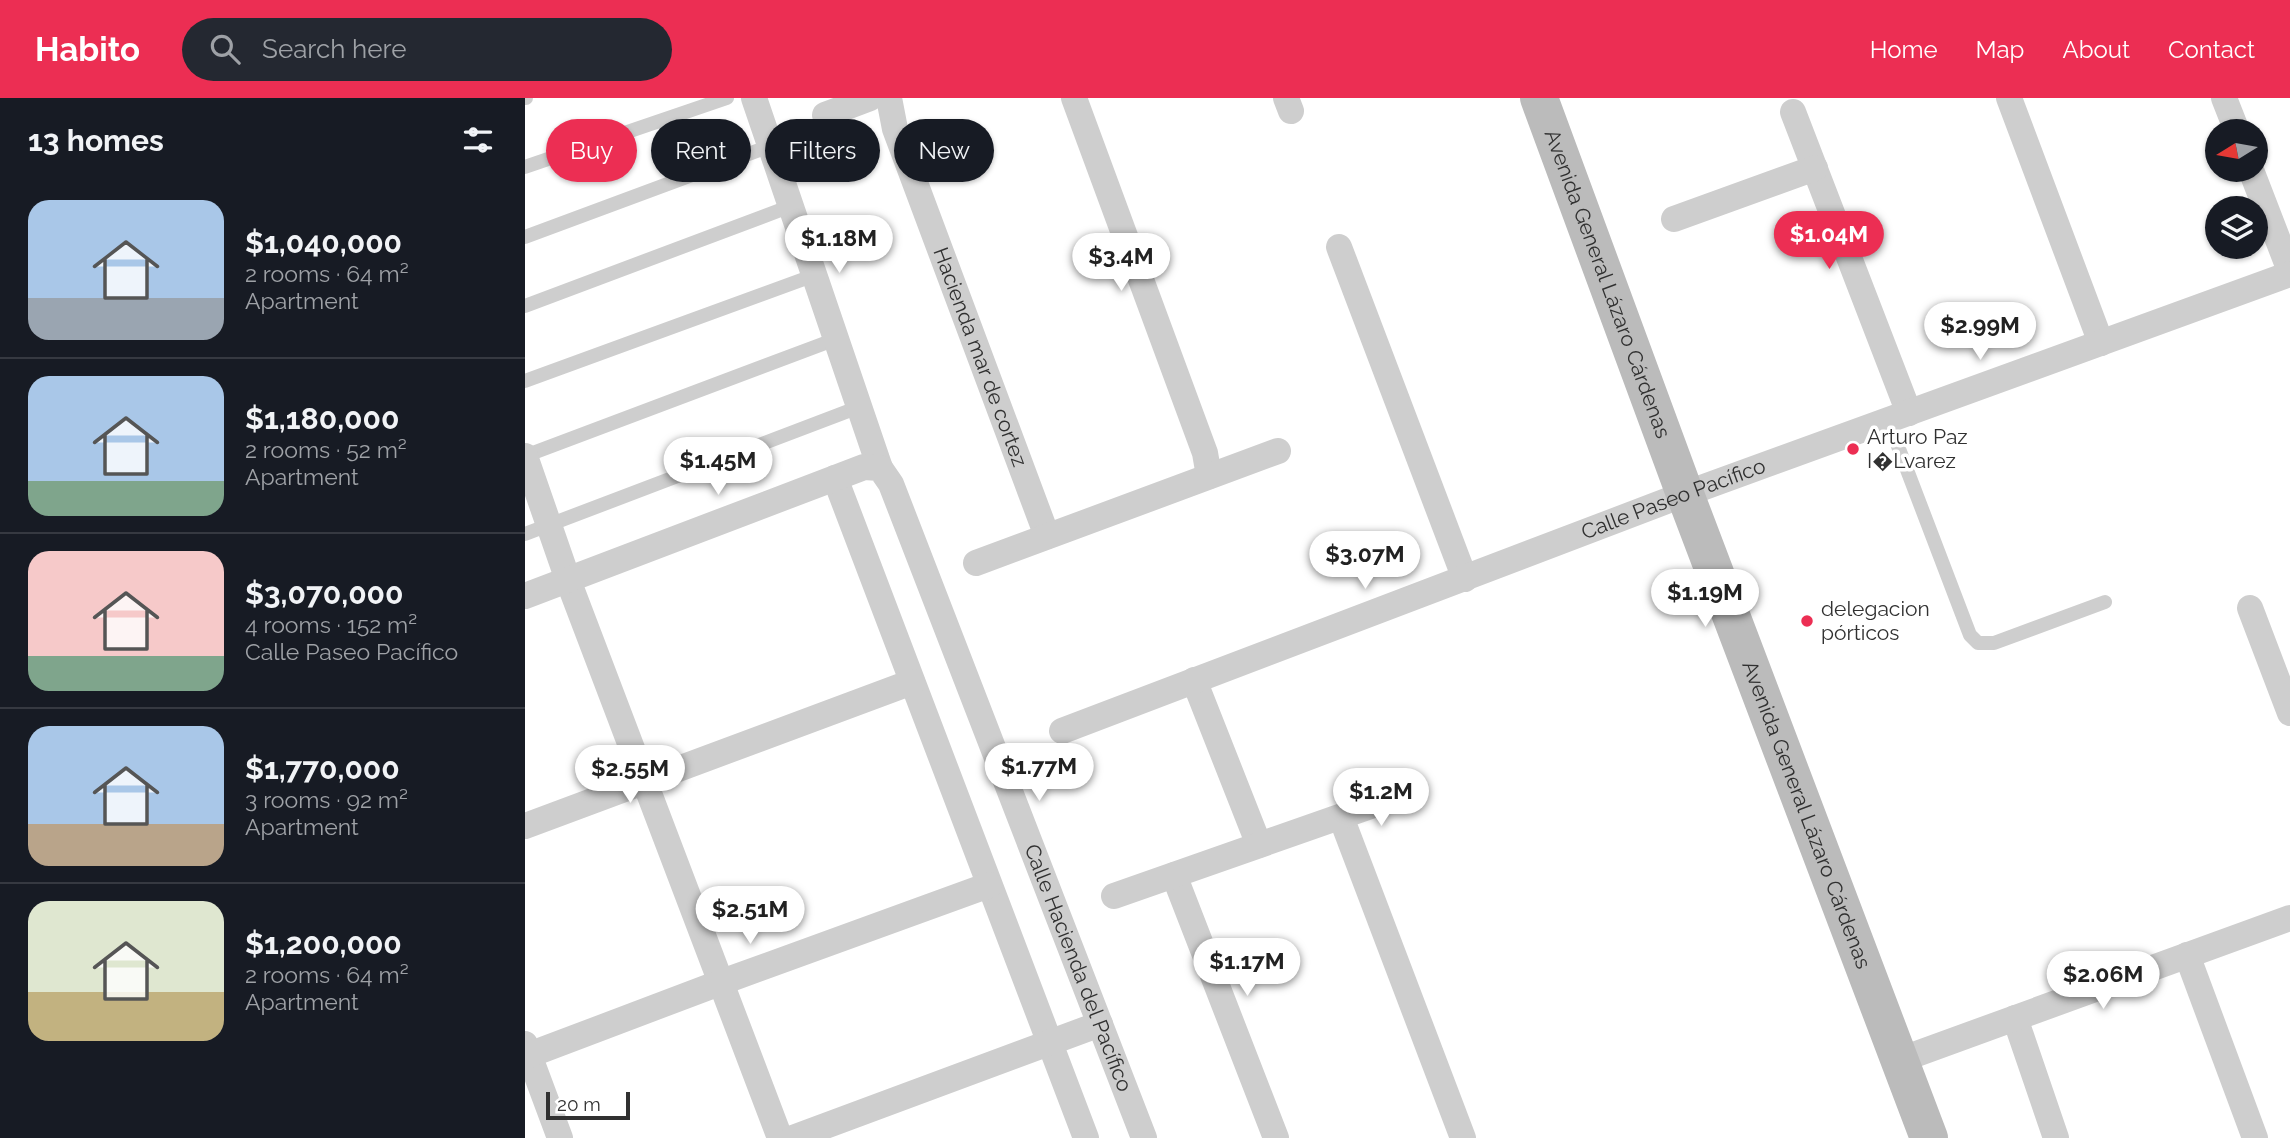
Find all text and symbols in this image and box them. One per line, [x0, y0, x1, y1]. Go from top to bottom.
search box [182, 18, 672, 81]
text: Habito [35, 30, 140, 69]
icon: search [206, 30, 244, 68]
text: Search here [262, 34, 406, 64]
text: Home [1870, 35, 1938, 64]
text: Map [1976, 35, 2024, 64]
text: About [2062, 35, 2130, 64]
text: Contact [2168, 35, 2255, 64]
chip: Buy [546, 119, 637, 182]
chip: Rent [651, 119, 751, 182]
chip: Filters [765, 119, 880, 182]
chip: New [894, 119, 994, 182]
north arrow [2205, 119, 2268, 182]
map controls [2205, 119, 2268, 259]
icon: filters [459, 121, 497, 159]
text: 13 homes [28, 123, 164, 158]
street label: Avenida General Lázaro Cárdenas [1540, 126, 1676, 441]
button: layers [2205, 196, 2268, 259]
pin: $1.04M [1772, 212, 1886, 271]
pin: $1.18M [782, 216, 896, 275]
text: $1.04M [1790, 220, 1868, 247]
text: $1.18M [801, 224, 877, 251]
text: $1,040,000 [245, 225, 402, 260]
icon: home [84, 228, 168, 312]
pin: $3.4M [1072, 234, 1170, 293]
text: $3.4M [1088, 242, 1154, 269]
street label: Hacienda mar de cortez [928, 244, 1033, 470]
text: 2 rooms · 64 m² [245, 260, 409, 287]
text: Apartment [245, 287, 359, 314]
pin: $2.99M [1923, 302, 2037, 362]
text: $2.99M [1940, 311, 2020, 338]
text: $1,180,000 [245, 401, 399, 436]
icon: home [84, 404, 168, 488]
place label: Arturo Paz I�Lvarez [1867, 424, 1968, 473]
text: 2 rooms · 52 m² [245, 436, 407, 463]
pin: $1.45M [661, 438, 775, 497]
marker: Arturo Paz I�Lvarez [1845, 441, 1861, 457]
text: $1.45M [680, 446, 756, 473]
street label: Calle Paseo Pacífico [1578, 453, 1769, 544]
text: Apartment [245, 463, 359, 490]
pin: $3.07M [1308, 532, 1422, 591]
text: $3.07M [1325, 540, 1405, 567]
pin: $1.19M [1648, 570, 1762, 629]
text: $3,070,000 [245, 576, 403, 611]
text: $1.19M [1667, 578, 1743, 605]
icon: home [84, 579, 168, 663]
place label: delegacion pórticos [1821, 596, 1930, 645]
text: 4 rooms · 152 m² [245, 611, 417, 638]
marker: delegacion pórticos [1799, 613, 1815, 629]
text: Calle Paseo Pacífico [245, 638, 458, 665]
street label: Avenida General Lázaro Cárdenas [1737, 657, 1877, 972]
pin: $1.77M [982, 744, 1096, 803]
pin: $2.55M [573, 746, 687, 805]
text: $1,770,000 [245, 751, 400, 786]
text: $1.77M [1001, 752, 1077, 779]
icon: home [84, 754, 168, 838]
text: $2.55M [591, 754, 669, 781]
pin: $1.2M [1332, 768, 1430, 828]
text: $1.2M [1349, 777, 1413, 804]
text: 3 rooms · 92 m² [245, 786, 408, 813]
text: Apartment [245, 813, 359, 840]
street label: Calle Hacienda del Pacífico [1020, 840, 1138, 1095]
pin: $2.51M [693, 886, 807, 946]
text: $2.51M [712, 895, 788, 922]
text: $1,200,000 [245, 926, 402, 961]
icon: home [84, 929, 168, 1013]
pin: $1.17M [1190, 939, 1304, 998]
text: $1.17M [1209, 947, 1285, 974]
pin: $2.06M [2046, 951, 2160, 1011]
text: $2.06M [2063, 960, 2143, 987]
text: 2 rooms · 64 m² [245, 961, 409, 988]
text: Apartment [245, 988, 359, 1015]
scale bar [546, 1089, 630, 1121]
text: 20 m [557, 1093, 601, 1115]

